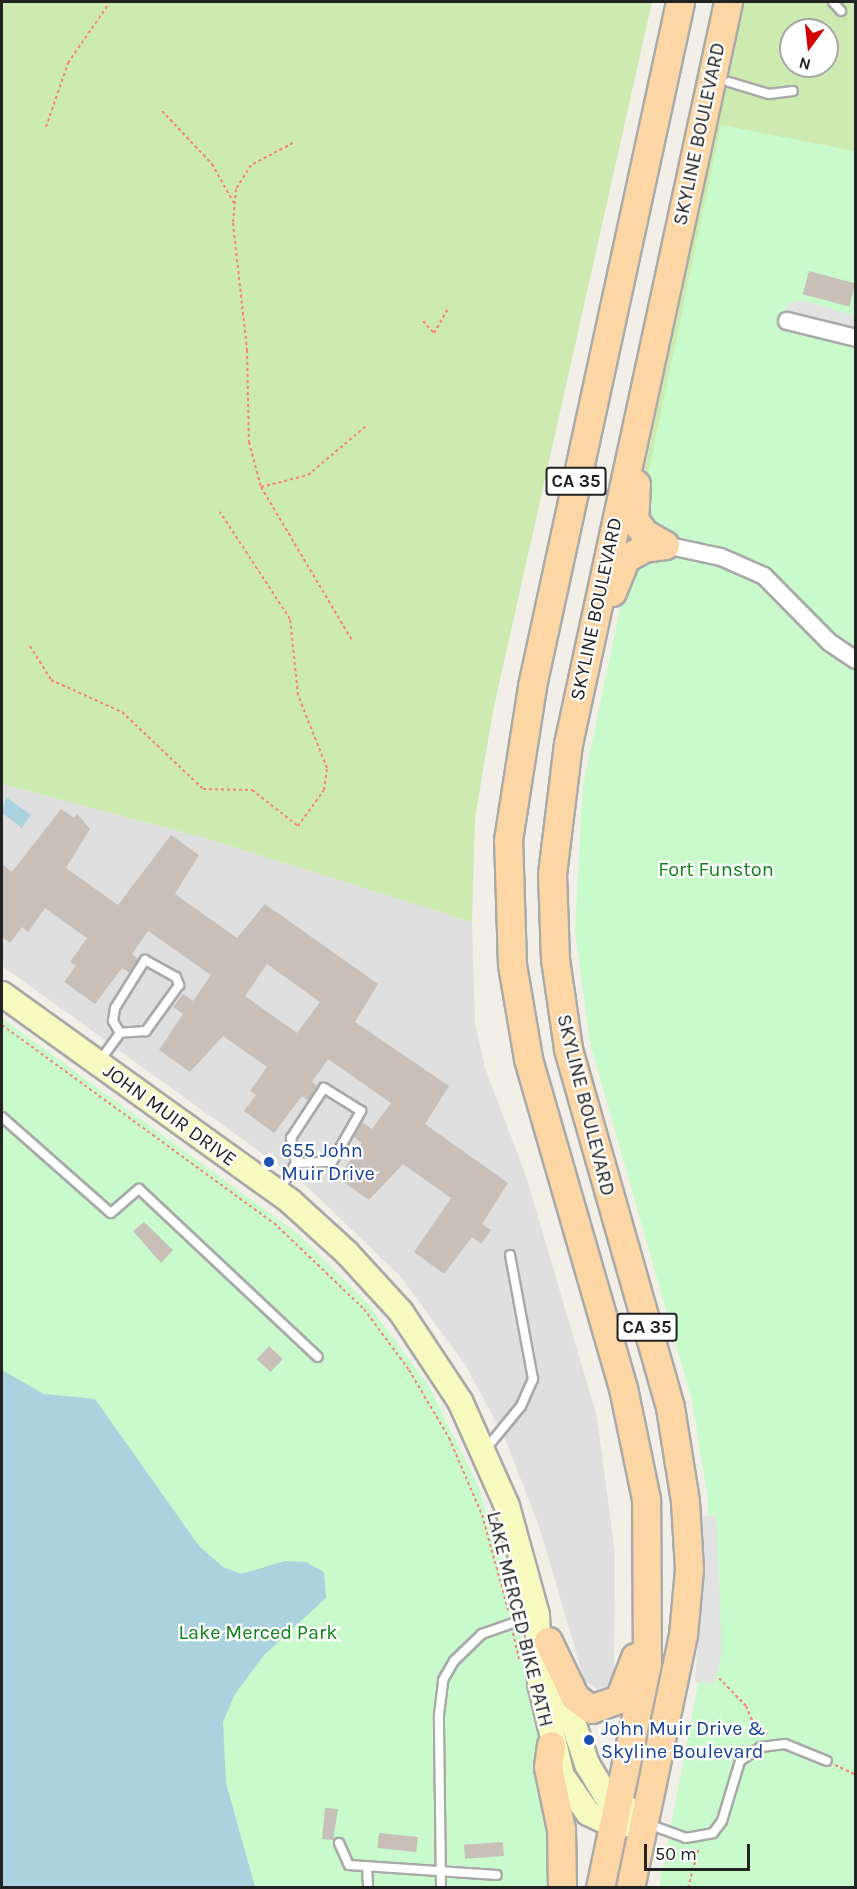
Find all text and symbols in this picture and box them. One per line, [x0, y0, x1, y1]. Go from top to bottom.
north arrow [779, 18, 839, 78]
street label: SKYLINE BOULEVARD [668, 40, 730, 228]
text: N [797, 53, 813, 75]
road number: CA 35 [544, 466, 608, 496]
street label: SKYLINE BOULEVARD [565, 515, 627, 703]
park label: Fort Funston [658, 857, 774, 881]
street label: SKYLINE BOULEVARD [552, 1012, 620, 1198]
street label: JOHN MUIR DRIVE [99, 1059, 241, 1171]
place label: 655 John Muir Drive [281, 1138, 375, 1185]
marker: 655 John Muir Drive [262, 1155, 276, 1169]
road number: CA 35 [616, 1312, 678, 1342]
street label: LAKE MERCED BIKE PATH [482, 1509, 558, 1729]
park label: Lake Merced Park [179, 1620, 337, 1644]
place label: John Muir Drive & Skyline Boulevard [601, 1716, 766, 1763]
marker: John Muir Drive & Skyline Boulevard [582, 1733, 596, 1747]
scale bar [647, 1832, 754, 1870]
text: 50 m [655, 1843, 697, 1865]

